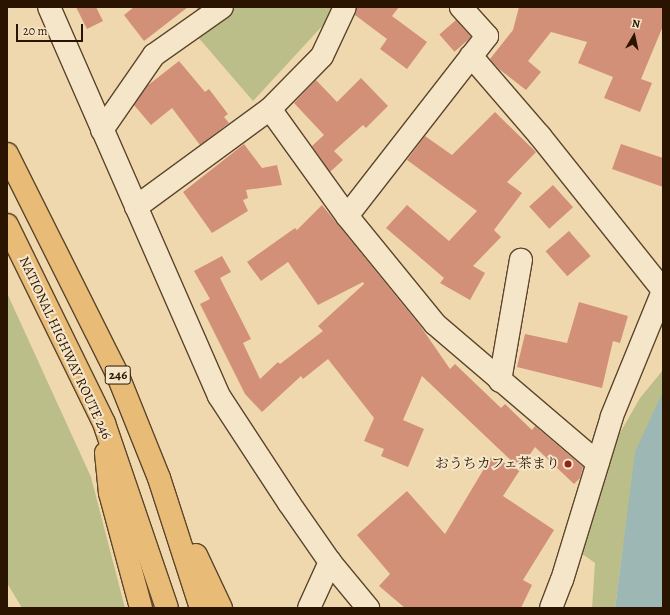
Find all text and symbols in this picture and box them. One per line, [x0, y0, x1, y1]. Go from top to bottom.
scale bar [18, 16, 85, 42]
north arrow [614, 16, 654, 56]
text: N [631, 16, 641, 32]
text: 20 m [23, 23, 47, 39]
street label: NATIONAL HIGHWAY ROUTE 246 [15, 254, 115, 442]
road number: 246 [104, 364, 132, 386]
place label: おうちカフェ茶まり [434, 456, 560, 472]
marker: おうちカフェ茶まり [563, 459, 573, 469]

